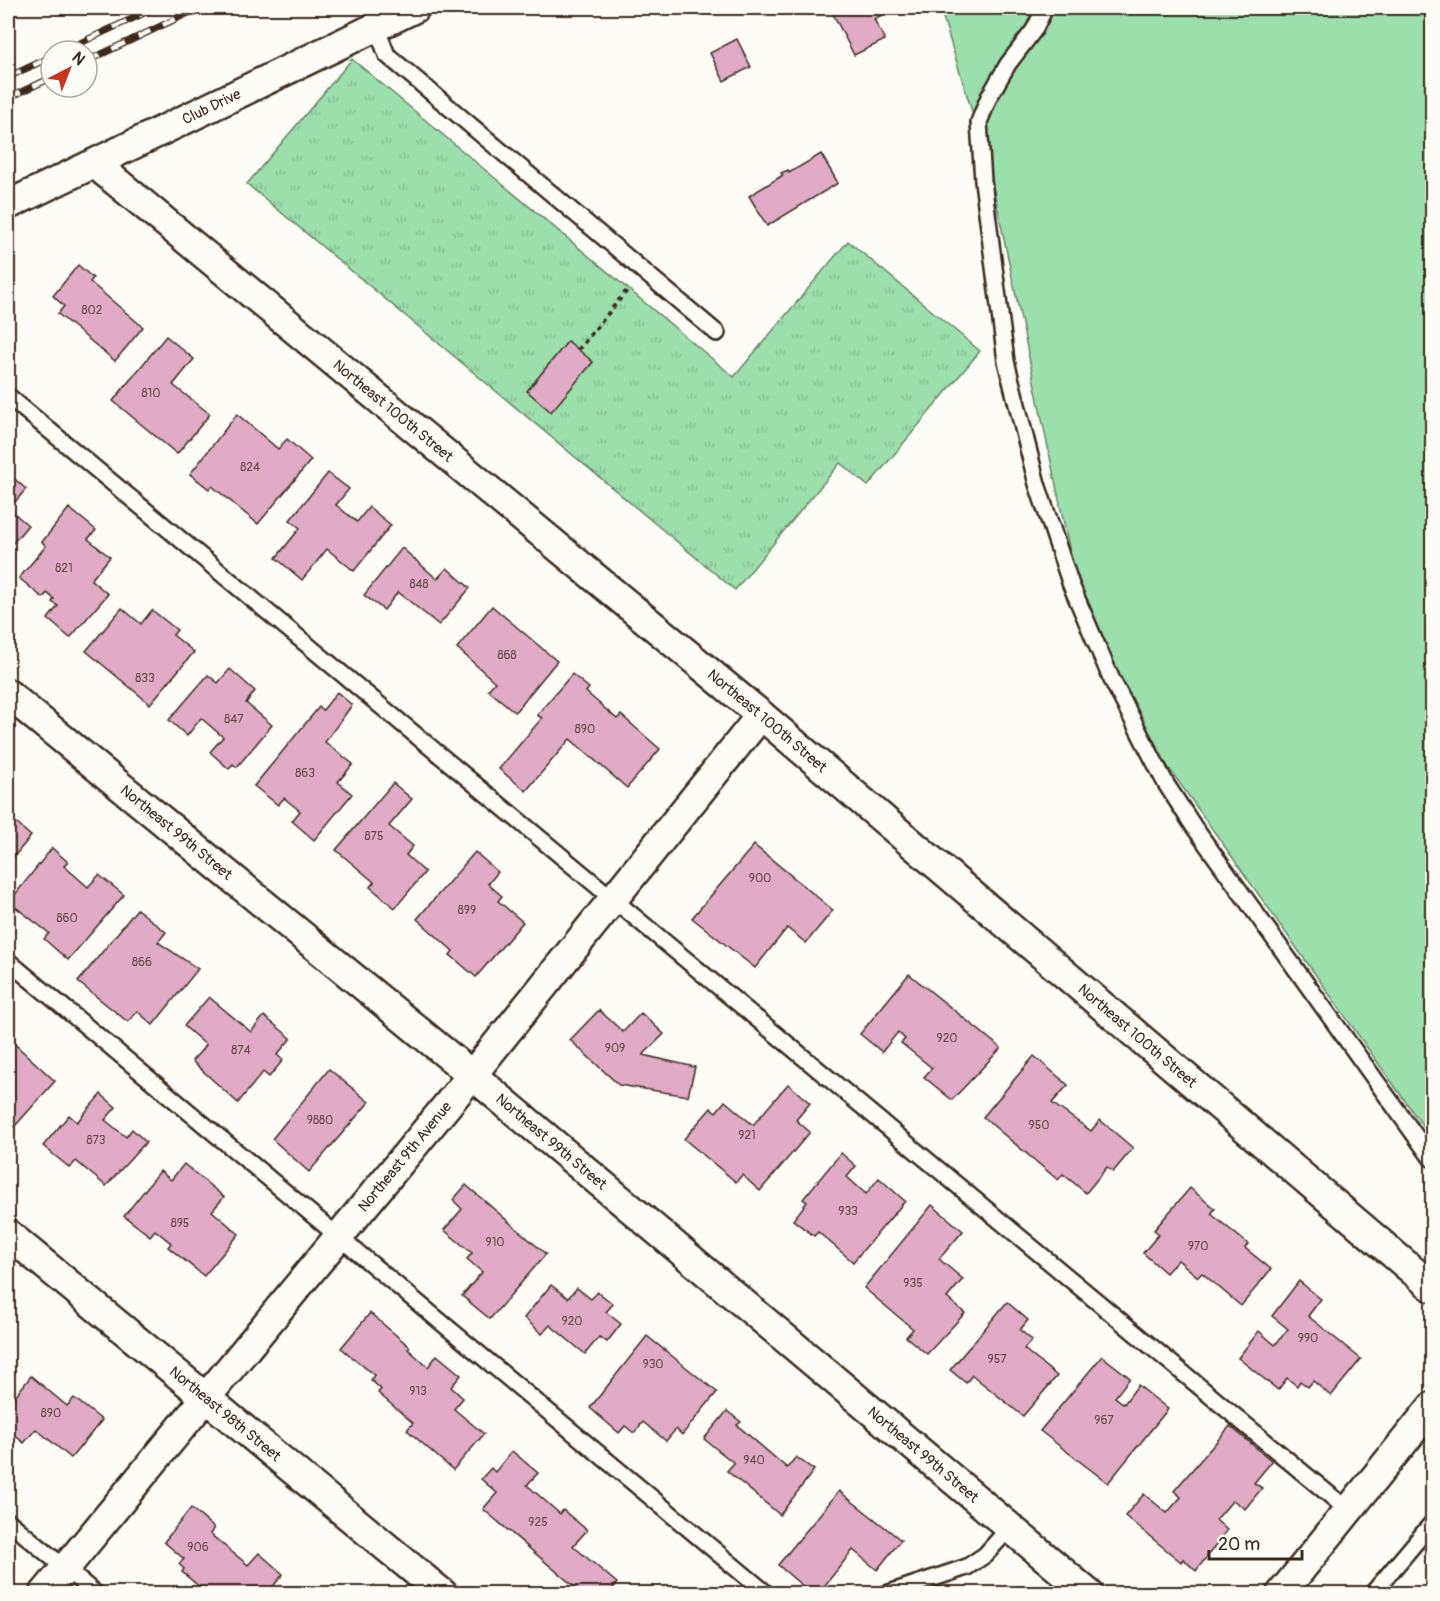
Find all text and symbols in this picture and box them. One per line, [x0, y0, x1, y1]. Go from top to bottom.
north arrow [39, 39, 99, 99]
text: N [68, 48, 89, 70]
street label: Club Drive [179, 84, 244, 129]
house number: 802 [82, 303, 103, 318]
street label: Northeast 100th Street [329, 355, 458, 467]
house number: 810 [142, 386, 160, 401]
house number: 824 [240, 460, 260, 475]
house number: 821 [55, 561, 73, 576]
house number: 848 [409, 577, 429, 592]
house number: 868 [497, 648, 517, 663]
street label: Northeast 100th Street [704, 665, 832, 777]
house number: 833 [135, 671, 155, 686]
house number: 847 [224, 712, 244, 727]
house number: 890 [575, 722, 595, 737]
house number: 863 [295, 766, 315, 781]
street label: Northeast 99th Street [116, 781, 237, 885]
house number: 875 [365, 829, 383, 844]
house number: 900 [749, 871, 771, 886]
house number: 899 [458, 903, 476, 918]
house number: 860 [56, 911, 78, 926]
house number: 866 [132, 955, 152, 970]
street label: Northeast 100th Street [1074, 980, 1202, 1093]
house number: 920 [936, 1031, 958, 1046]
house number: 909 [605, 1041, 625, 1056]
house number: 874 [231, 1043, 251, 1058]
street label: Northeast 99th Street [492, 1089, 612, 1195]
street label: Northeast 9th Avenue [354, 1097, 456, 1216]
house number: 9880 [307, 1113, 333, 1128]
house number: 950 [1029, 1118, 1049, 1133]
house number: 921 [738, 1128, 756, 1143]
house number: 873 [86, 1133, 106, 1148]
house number: 933 [838, 1204, 858, 1219]
house number: 895 [171, 1216, 189, 1231]
house number: 910 [485, 1235, 505, 1250]
house number: 970 [1188, 1239, 1208, 1254]
house number: 935 [903, 1276, 923, 1291]
house number: 920 [561, 1314, 583, 1329]
house number: 990 [1298, 1331, 1318, 1346]
house number: 957 [987, 1352, 1007, 1367]
house number: 930 [642, 1357, 664, 1372]
street label: Northeast 98th Street [165, 1362, 286, 1466]
house number: 913 [409, 1384, 427, 1399]
street label: Northeast 99th Street [864, 1402, 983, 1507]
house number: 890 [41, 1406, 61, 1421]
house number: 967 [1094, 1413, 1114, 1428]
house number: 940 [743, 1453, 765, 1468]
house number: 925 [528, 1515, 548, 1530]
scale bar [1209, 1523, 1302, 1561]
text: 20 m [1218, 1533, 1260, 1556]
house number: 906 [187, 1540, 209, 1555]

